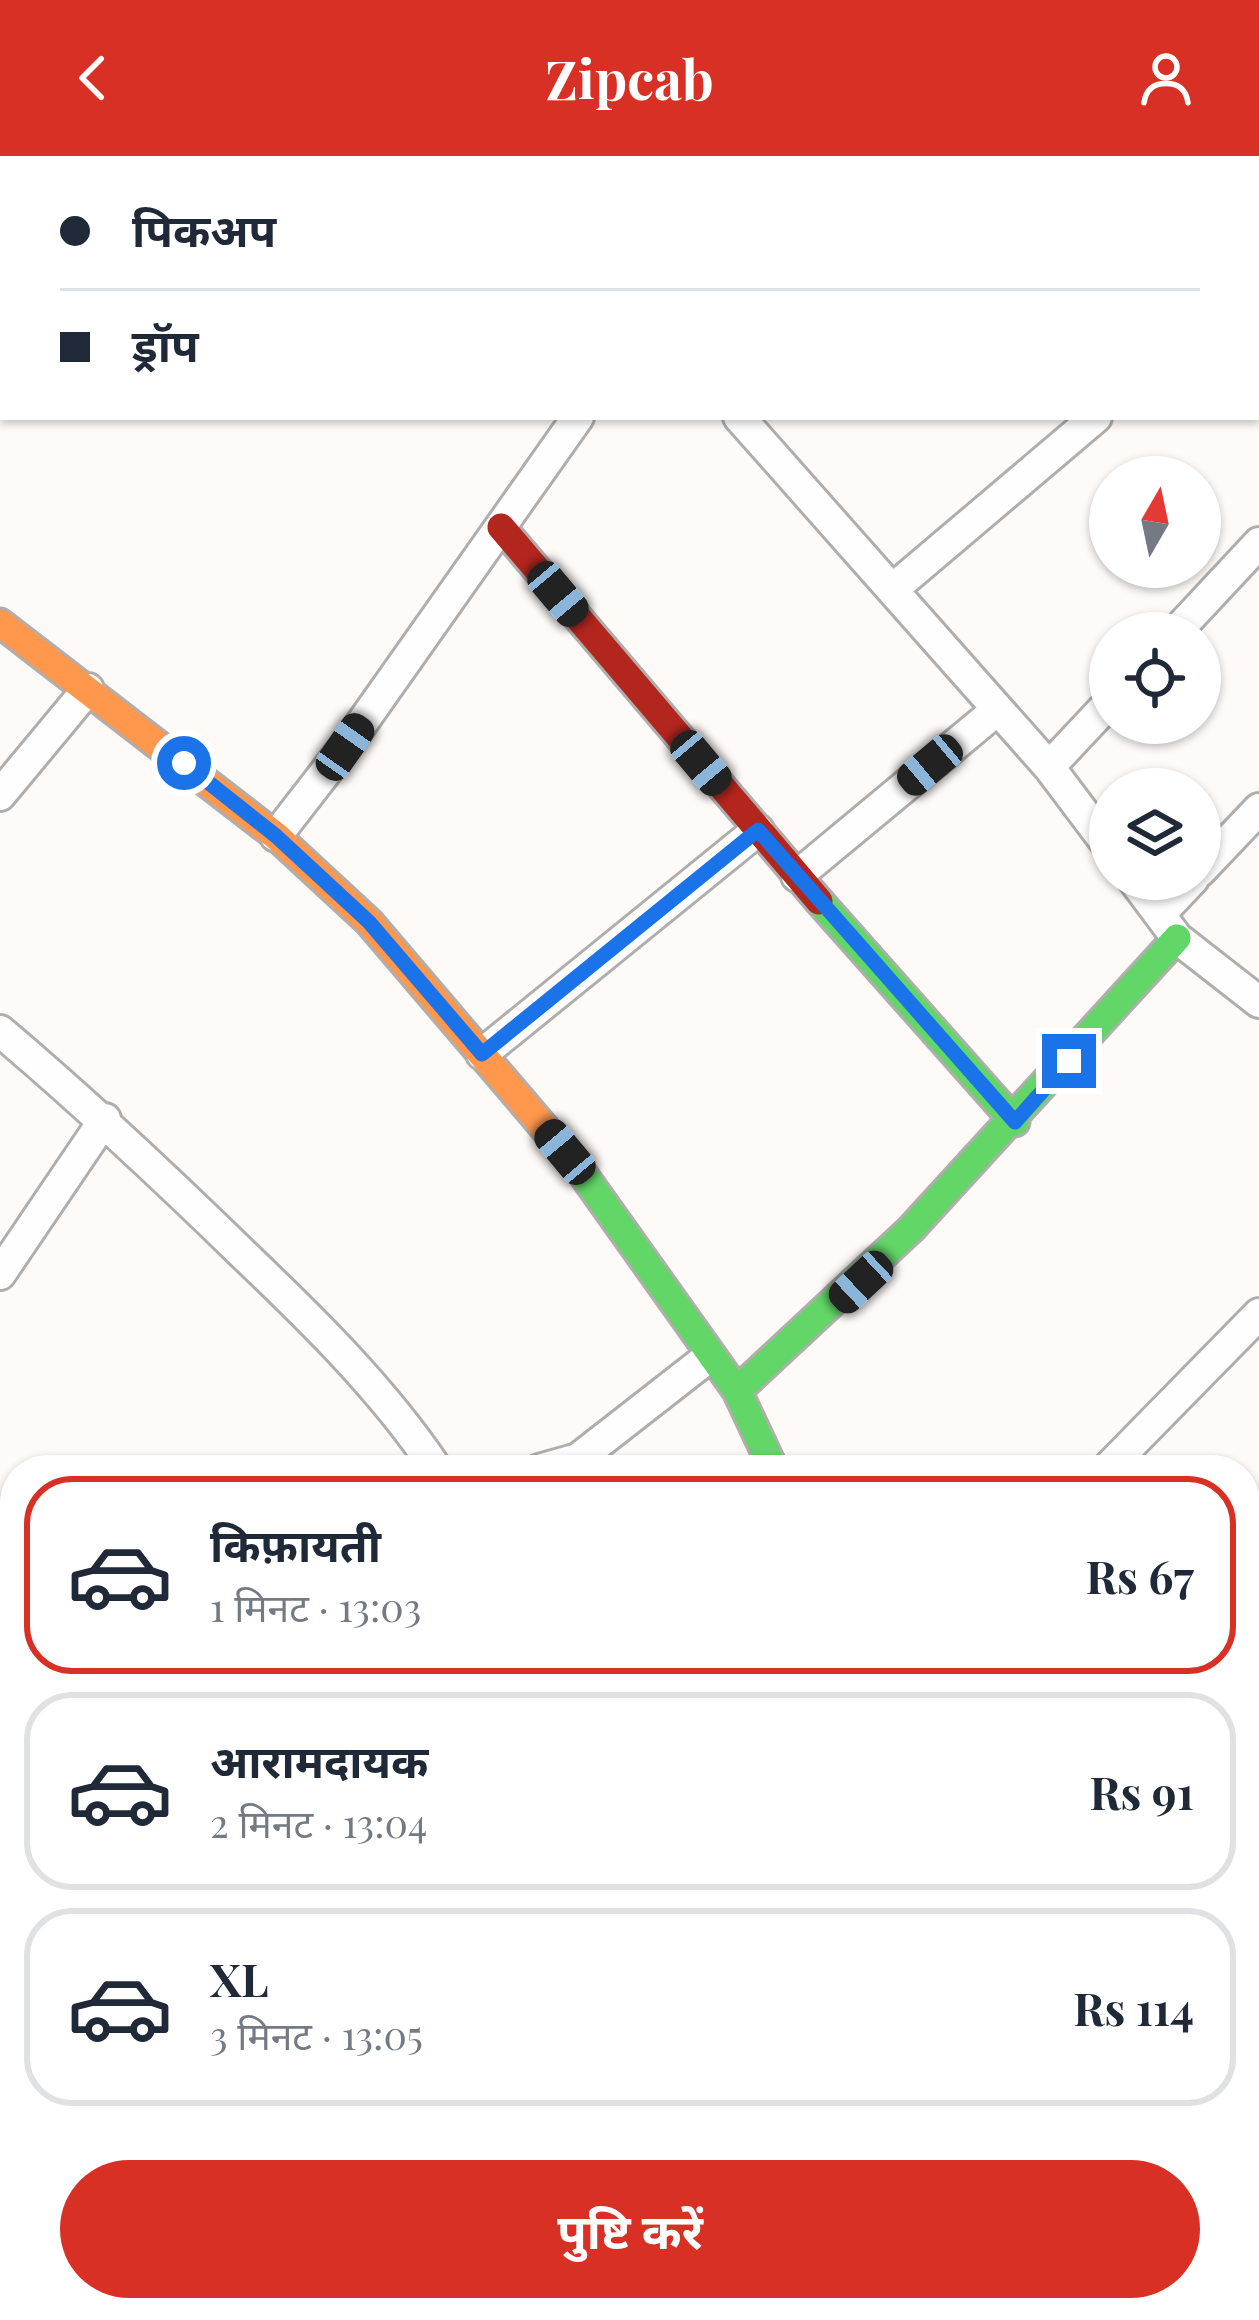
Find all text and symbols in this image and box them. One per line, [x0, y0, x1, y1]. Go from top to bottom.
text: Zipcab [545, 42, 714, 114]
icon: back [60, 45, 126, 111]
icon: person [1133, 45, 1199, 111]
text: पिकअप [132, 198, 276, 258]
text: ड्रॉप [132, 313, 199, 373]
north arrow [1089, 456, 1221, 588]
map controls [1089, 456, 1221, 900]
car [521, 555, 595, 633]
button: locate [1089, 612, 1221, 744]
car [310, 707, 380, 787]
car [664, 724, 738, 802]
car [891, 728, 969, 802]
route start [157, 736, 211, 790]
button: layers [1089, 768, 1221, 900]
route end [1042, 1034, 1096, 1088]
car [528, 1113, 602, 1191]
car [822, 1244, 900, 1320]
text: किफ़ायती [210, 1513, 381, 1573]
icon: car [66, 1521, 174, 1629]
text: Rs 67 [1086, 1545, 1194, 1605]
text: 1 मिनट · 13:03 [210, 1580, 421, 1632]
text: आरामदायक [210, 1729, 428, 1789]
icon: car [66, 1737, 174, 1845]
text: Rs 91 [1089, 1761, 1194, 1821]
text: 2 मिनट · 13:04 [210, 1796, 427, 1848]
text: XL [210, 1948, 269, 2008]
icon: car [66, 1953, 174, 2061]
text: Rs 114 [1073, 1977, 1194, 2037]
text: 3 मिनट · 13:05 [210, 2008, 423, 2060]
button: पुष्टि करें [60, 2160, 1200, 2298]

